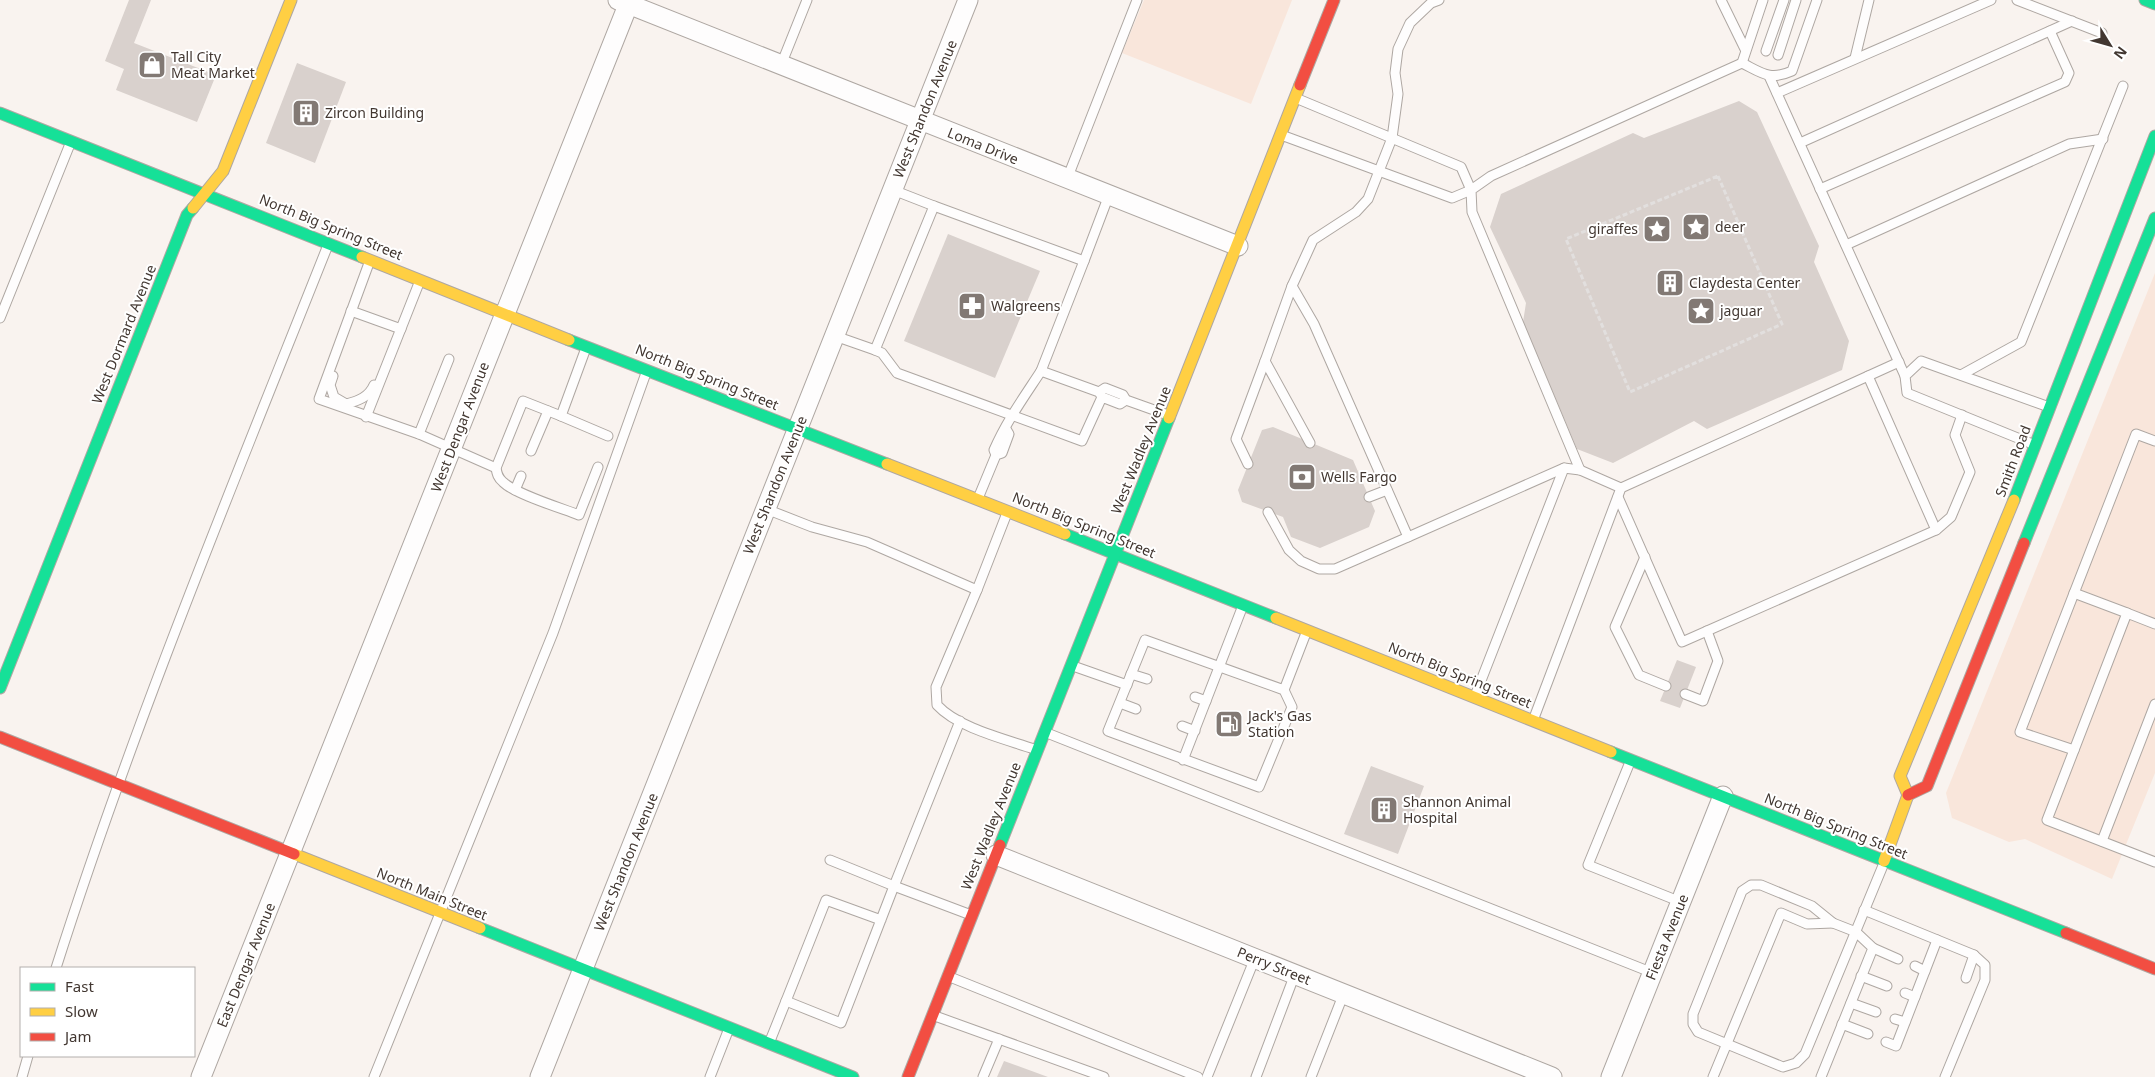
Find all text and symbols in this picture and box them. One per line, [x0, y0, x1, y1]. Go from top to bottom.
north arrow [2085, 20, 2135, 70]
street label: West Shandon Avenue [888, 37, 961, 181]
text: N [2110, 43, 2132, 63]
place label: Tall City Meat Market [171, 47, 255, 82]
shop icon: Tall City Meat Market [137, 50, 167, 80]
building icon: Zircon Building [291, 98, 321, 128]
place label: Zircon Building [325, 103, 424, 122]
street label: Loma Drive [945, 123, 1022, 168]
street label: North Big Spring Street [257, 189, 406, 264]
place icon: deer [1681, 212, 1711, 242]
place icon: giraffes [1642, 214, 1672, 244]
place label: deer [1715, 217, 1745, 236]
place label: giraffes [1588, 219, 1638, 238]
street label: West Dormard Avenue [87, 261, 160, 406]
building icon: Claydesta Center [1655, 268, 1685, 298]
place label: Claydesta Center [1689, 273, 1801, 292]
pharmacy icon: Walgreens [957, 291, 987, 321]
place label: Walgreens [991, 296, 1061, 315]
place icon: jaguar [1686, 296, 1716, 326]
place label: jaguar [1719, 301, 1763, 320]
street label: North Big Spring Street [633, 339, 782, 414]
street label: West Dengar Avenue [426, 359, 493, 495]
street label: West Wadley Avenue [1106, 383, 1175, 517]
street label: West Shandon Avenue [738, 413, 811, 557]
street label: Smith Road [1990, 422, 2035, 499]
bank icon: Wells Fargo [1287, 462, 1317, 492]
place label: Wells Fargo [1321, 467, 1397, 486]
street label: North Big Spring Street [1010, 487, 1159, 562]
street label: North Big Spring Street [1386, 637, 1535, 712]
place label: Jack's Gas Station [1246, 706, 1312, 741]
fuel station icon: Jack's Gas Station [1214, 709, 1244, 739]
street label: West Wadley Avenue [956, 759, 1025, 893]
street label: North Big Spring Street [1762, 788, 1911, 863]
street label: West Shandon Avenue [589, 790, 662, 934]
place label: Shannon Animal Hospital [1403, 792, 1511, 827]
building icon: Shannon Animal Hospital [1369, 795, 1399, 825]
street label: North Main Street [374, 863, 490, 924]
street label: Fiesta Avenue [1641, 891, 1692, 983]
street label: East Dengar Avenue [212, 900, 279, 1030]
street label: Perry Street [1235, 942, 1314, 989]
legend [20, 967, 195, 1057]
text: Fast [65, 976, 94, 996]
text: Slow [65, 1001, 98, 1021]
text: Jam [63, 1026, 92, 1046]

